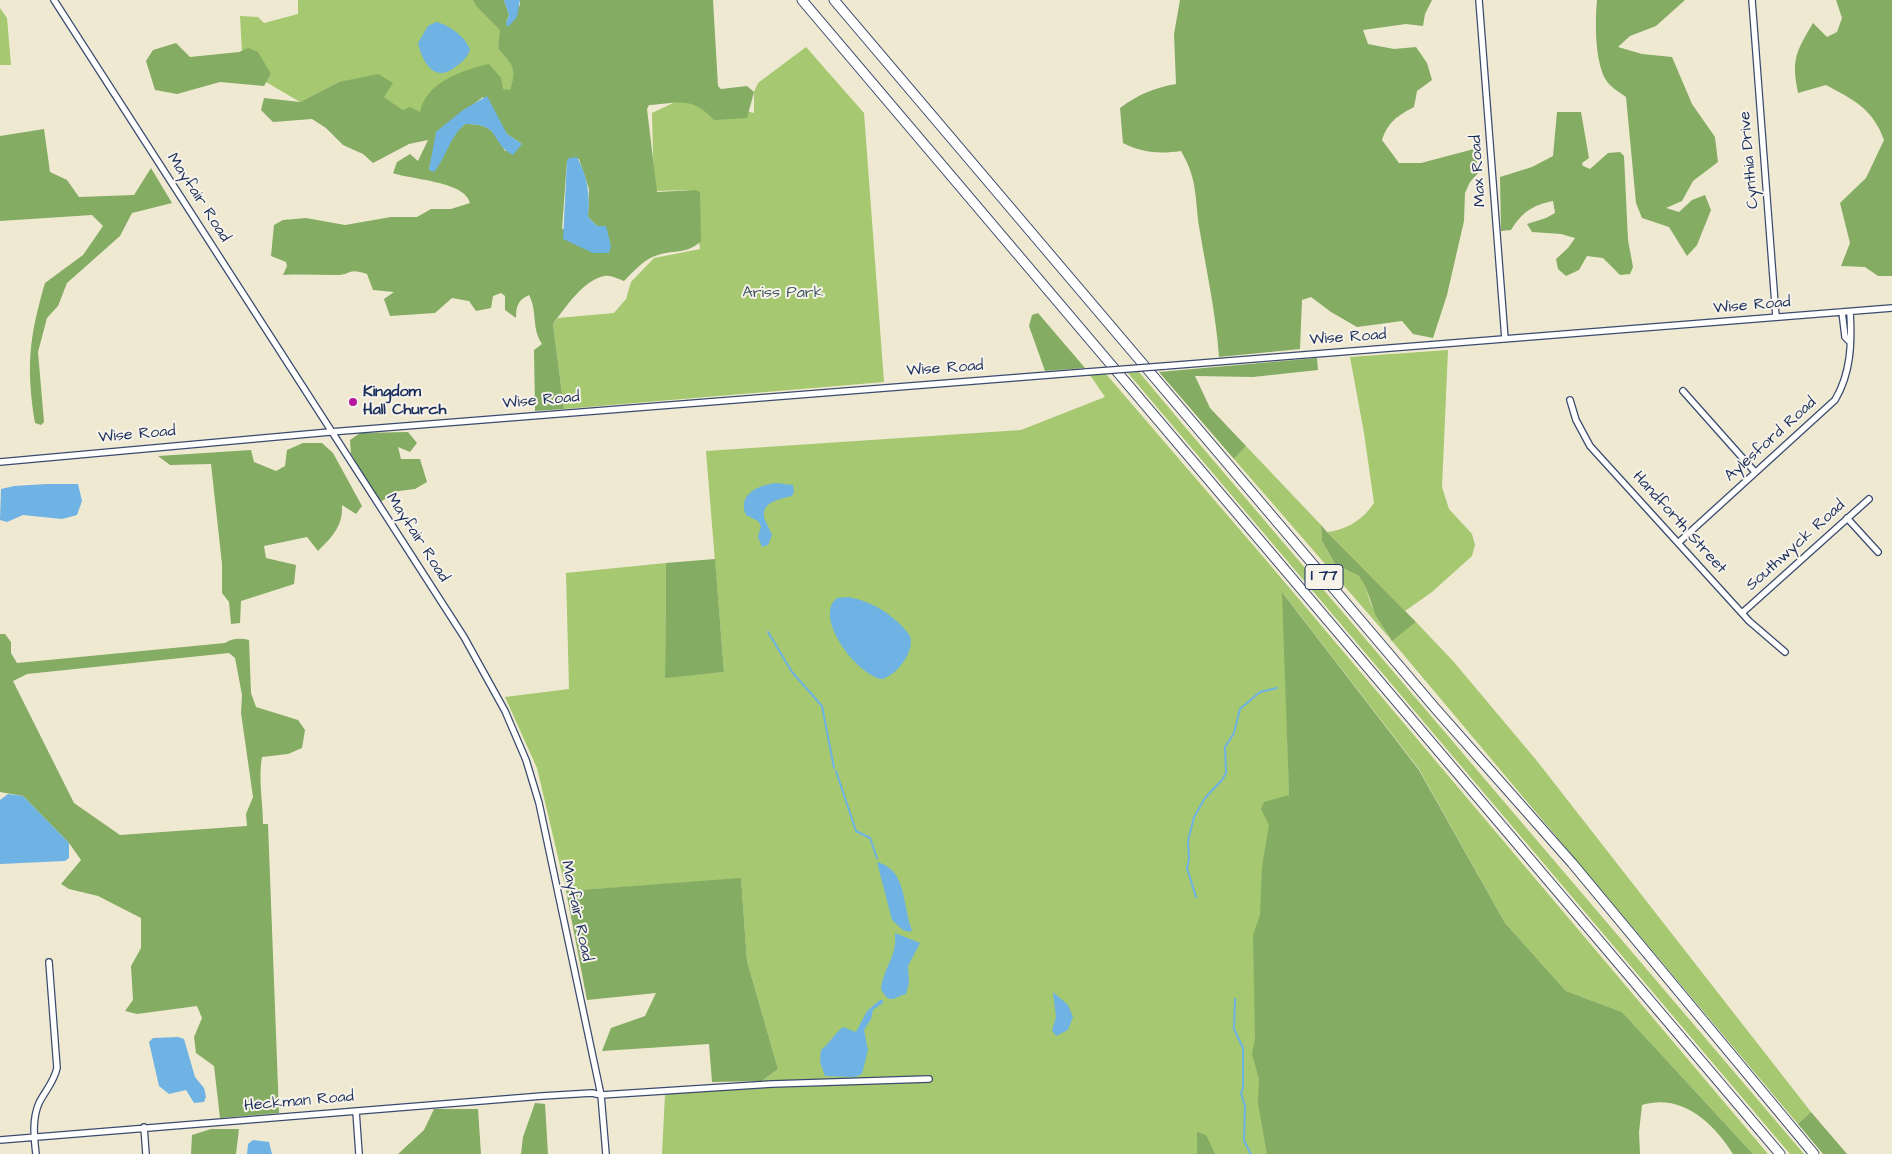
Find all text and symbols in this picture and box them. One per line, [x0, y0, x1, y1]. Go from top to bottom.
street label: Cynthia Drive [1736, 110, 1764, 210]
street label: Max Road [1467, 134, 1491, 208]
street label: Mayfair Road [162, 150, 234, 246]
park label: Ariss Park [743, 284, 823, 304]
street label: Wise Road [1713, 293, 1791, 319]
street label: Wise Road [1309, 326, 1387, 350]
street label: Wise Road [906, 357, 984, 381]
place label: Kingdom Hall Church [363, 383, 447, 421]
street label: Wise Road [502, 388, 580, 414]
street label: Aylesford Road [1721, 394, 1821, 486]
marker: Kingdom Hall Church [347, 396, 359, 408]
street label: Wise Road [98, 422, 176, 448]
street label: Handforth Street [1628, 468, 1730, 578]
street label: Mayfair Road [381, 490, 453, 586]
street label: Southwyck Road [1743, 497, 1849, 595]
road number: I 77 [1305, 564, 1343, 590]
street label: Mayfair Road [556, 859, 596, 963]
street label: Heckman Road [243, 1088, 355, 1116]

